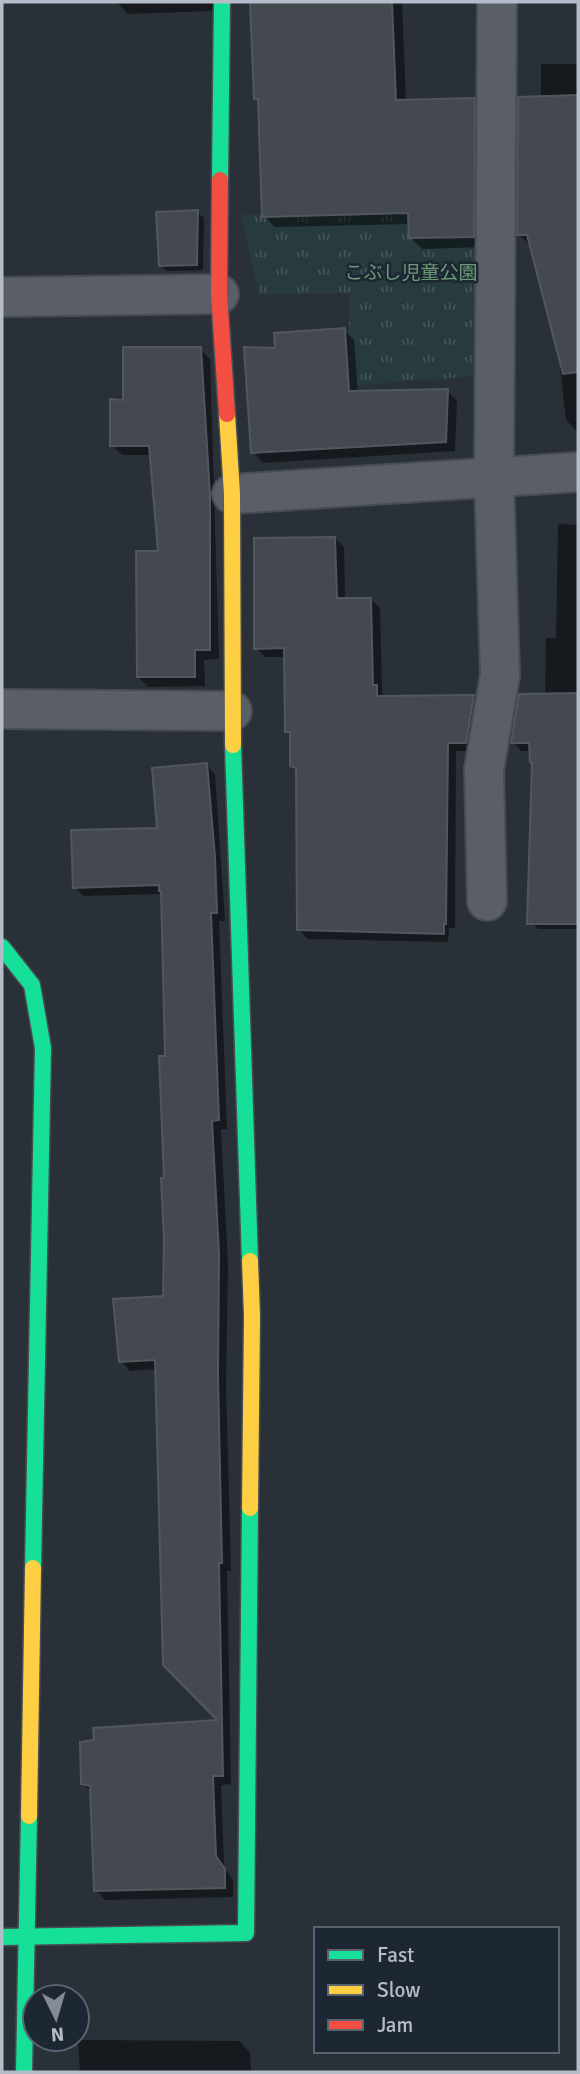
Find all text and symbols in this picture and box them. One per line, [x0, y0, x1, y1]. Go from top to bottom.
park label: こぶし児童公園 [344, 261, 478, 285]
legend [314, 1927, 559, 2053]
text: Fast [377, 1942, 414, 1968]
text: Slow [377, 1977, 421, 2003]
north arrow [21, 1983, 91, 2053]
text: Jam [377, 2012, 413, 2038]
text: N [50, 2021, 65, 2046]

